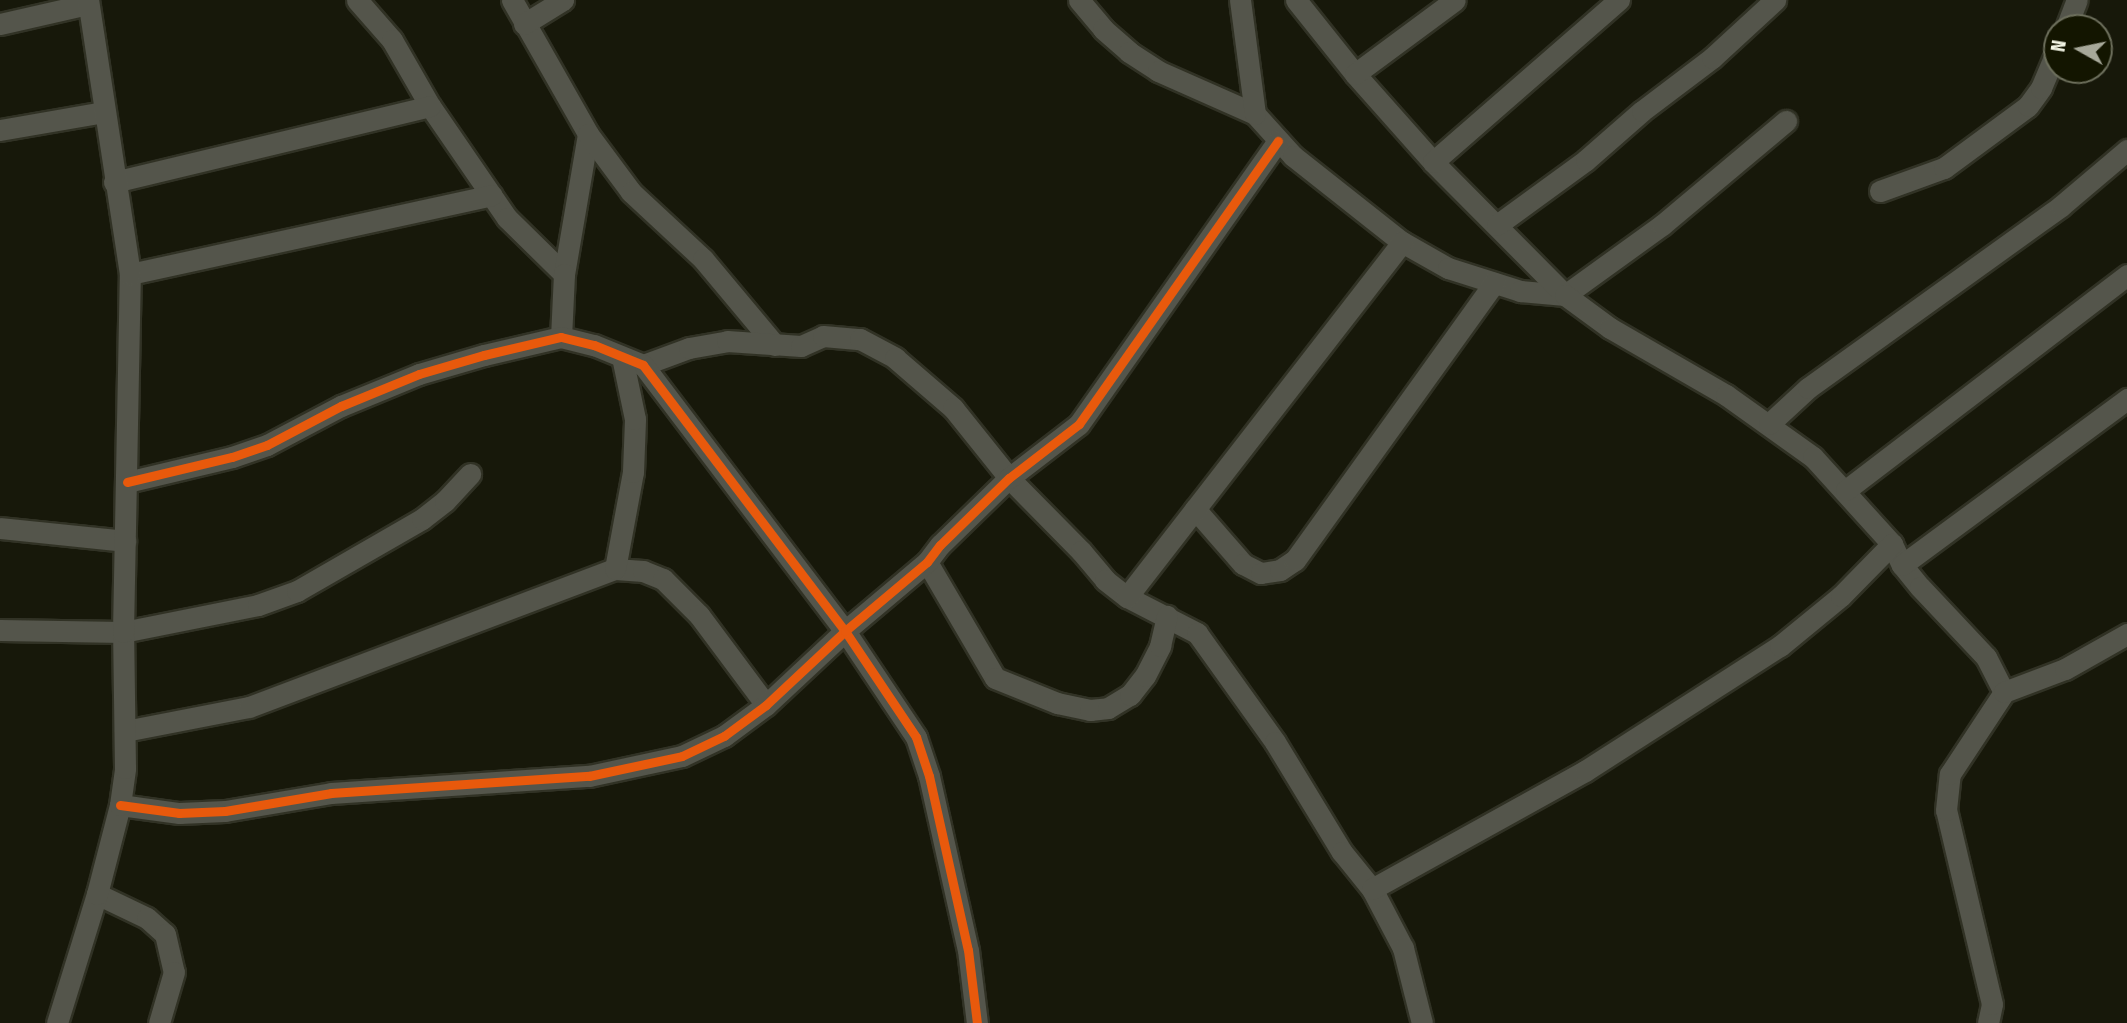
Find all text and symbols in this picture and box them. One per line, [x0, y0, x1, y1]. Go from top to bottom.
north arrow [2043, 14, 2113, 84]
text: N [2046, 39, 2071, 53]

